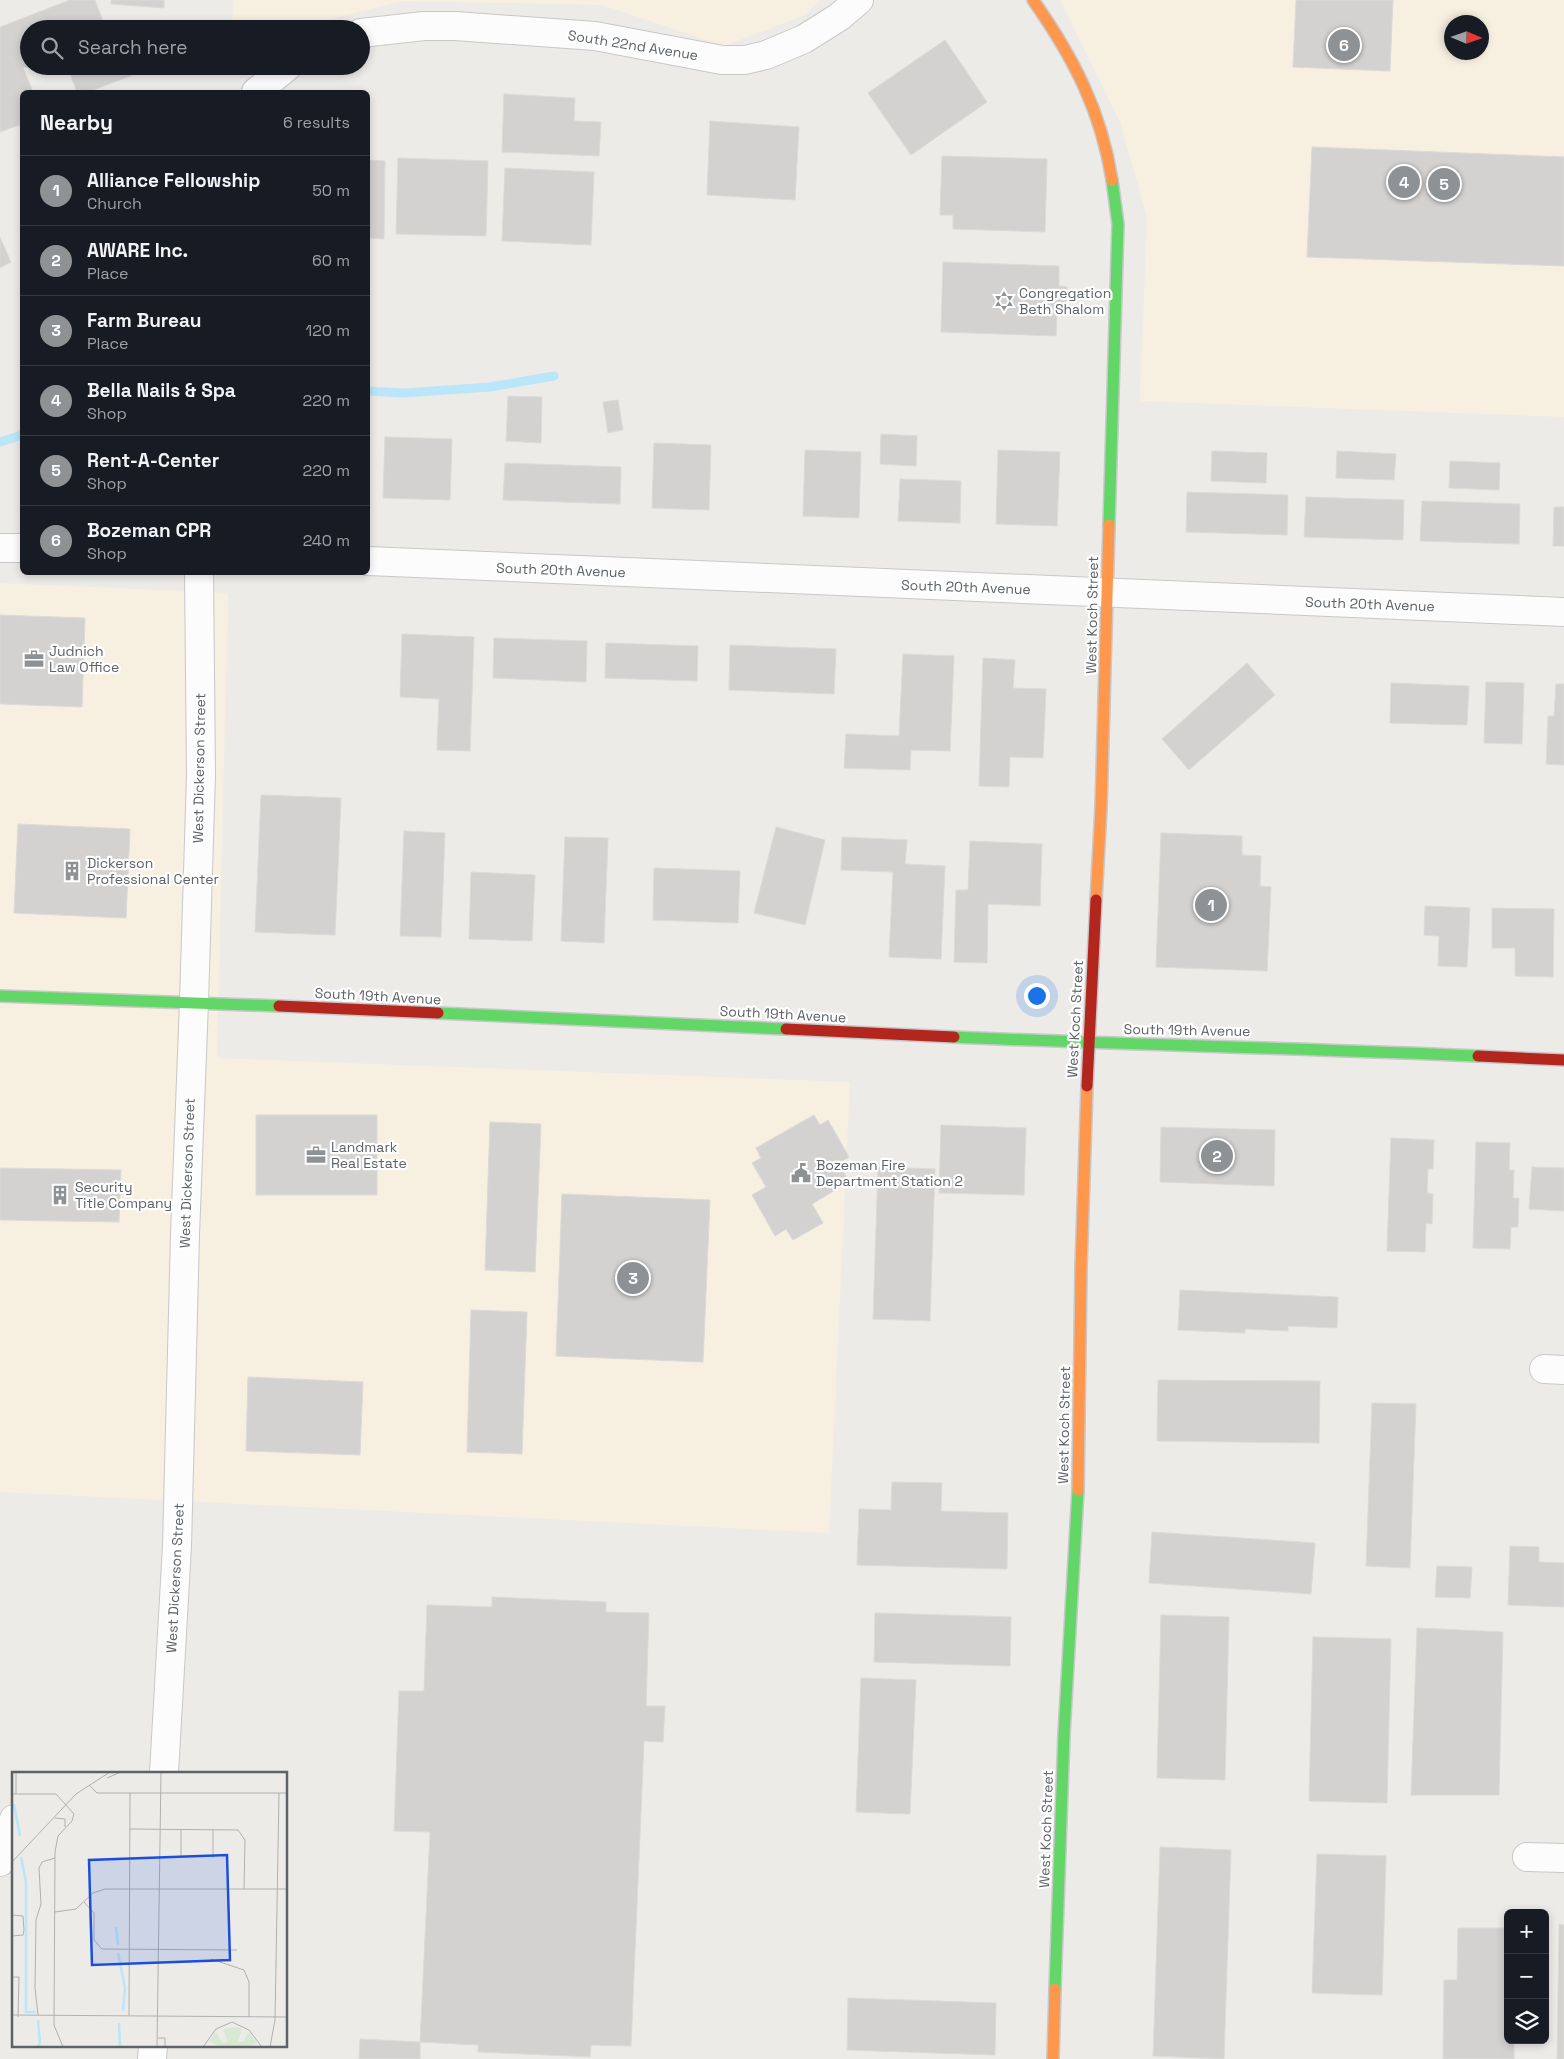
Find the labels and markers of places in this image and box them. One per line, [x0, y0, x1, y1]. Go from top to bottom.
pin: 6 [1328, 26, 1360, 64]
pin: 4 [1388, 163, 1420, 201]
pin: 5 [1428, 165, 1460, 203]
place label: Congregation Beth Shalom [1019, 284, 1111, 318]
synagogue icon: Congregation Beth Shalom [993, 290, 1015, 312]
place label: Judnich Law Office [49, 642, 119, 676]
office icon: Judnich Law Office [23, 648, 45, 670]
place label: Dickerson Professional Center [87, 854, 219, 888]
building icon: Dickerson Professional Center [61, 860, 83, 882]
pin: 1 [1195, 886, 1227, 924]
pin: 2 [1201, 1137, 1233, 1175]
place label: Landmark Real Estate [331, 1138, 407, 1172]
office icon: Landmark Real Estate [305, 1144, 327, 1166]
place label: Bozeman Fire Department Station 2 [816, 1156, 963, 1190]
public building icon: Bozeman Fire Department Station 2 [790, 1162, 812, 1184]
place label: Security Title Company [75, 1178, 172, 1212]
building icon: Security Title Company [49, 1184, 71, 1206]
pin: 3 [617, 1259, 649, 1297]

